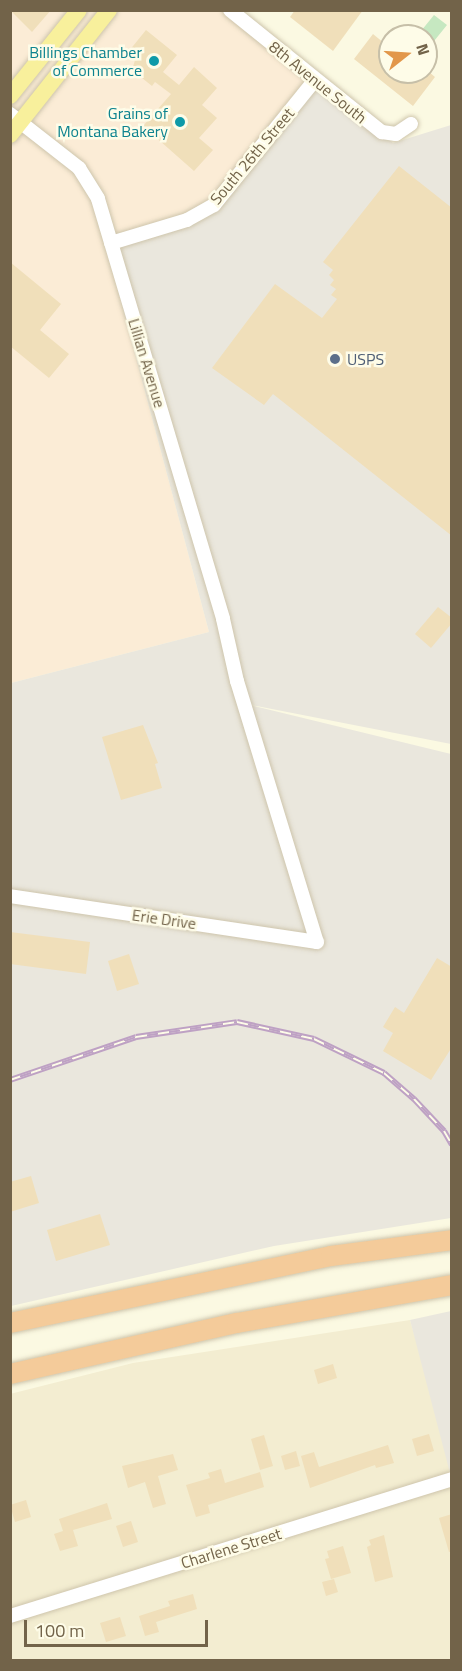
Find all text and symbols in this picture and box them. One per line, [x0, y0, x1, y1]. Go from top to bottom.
north arrow [378, 24, 438, 84]
street label: 8th Avenue South [265, 37, 371, 127]
text: N [410, 41, 436, 58]
place label: Billings Chamber of Commerce [29, 42, 142, 80]
marker: Billings Chamber of Commerce [147, 54, 161, 68]
place label: Grains of Montana Bakery [57, 103, 168, 141]
street label: South 26th Street [206, 104, 298, 208]
marker: Grains of Montana Bakery [173, 115, 187, 129]
street label: Lillian Avenue [124, 316, 170, 410]
place label: USPS [347, 349, 384, 369]
marker: USPS [328, 352, 342, 366]
street label: Erie Drive [131, 905, 197, 933]
street label: Charlene Street [178, 1524, 284, 1572]
scale bar [27, 1608, 212, 1646]
text: 100 m [35, 1617, 84, 1644]

